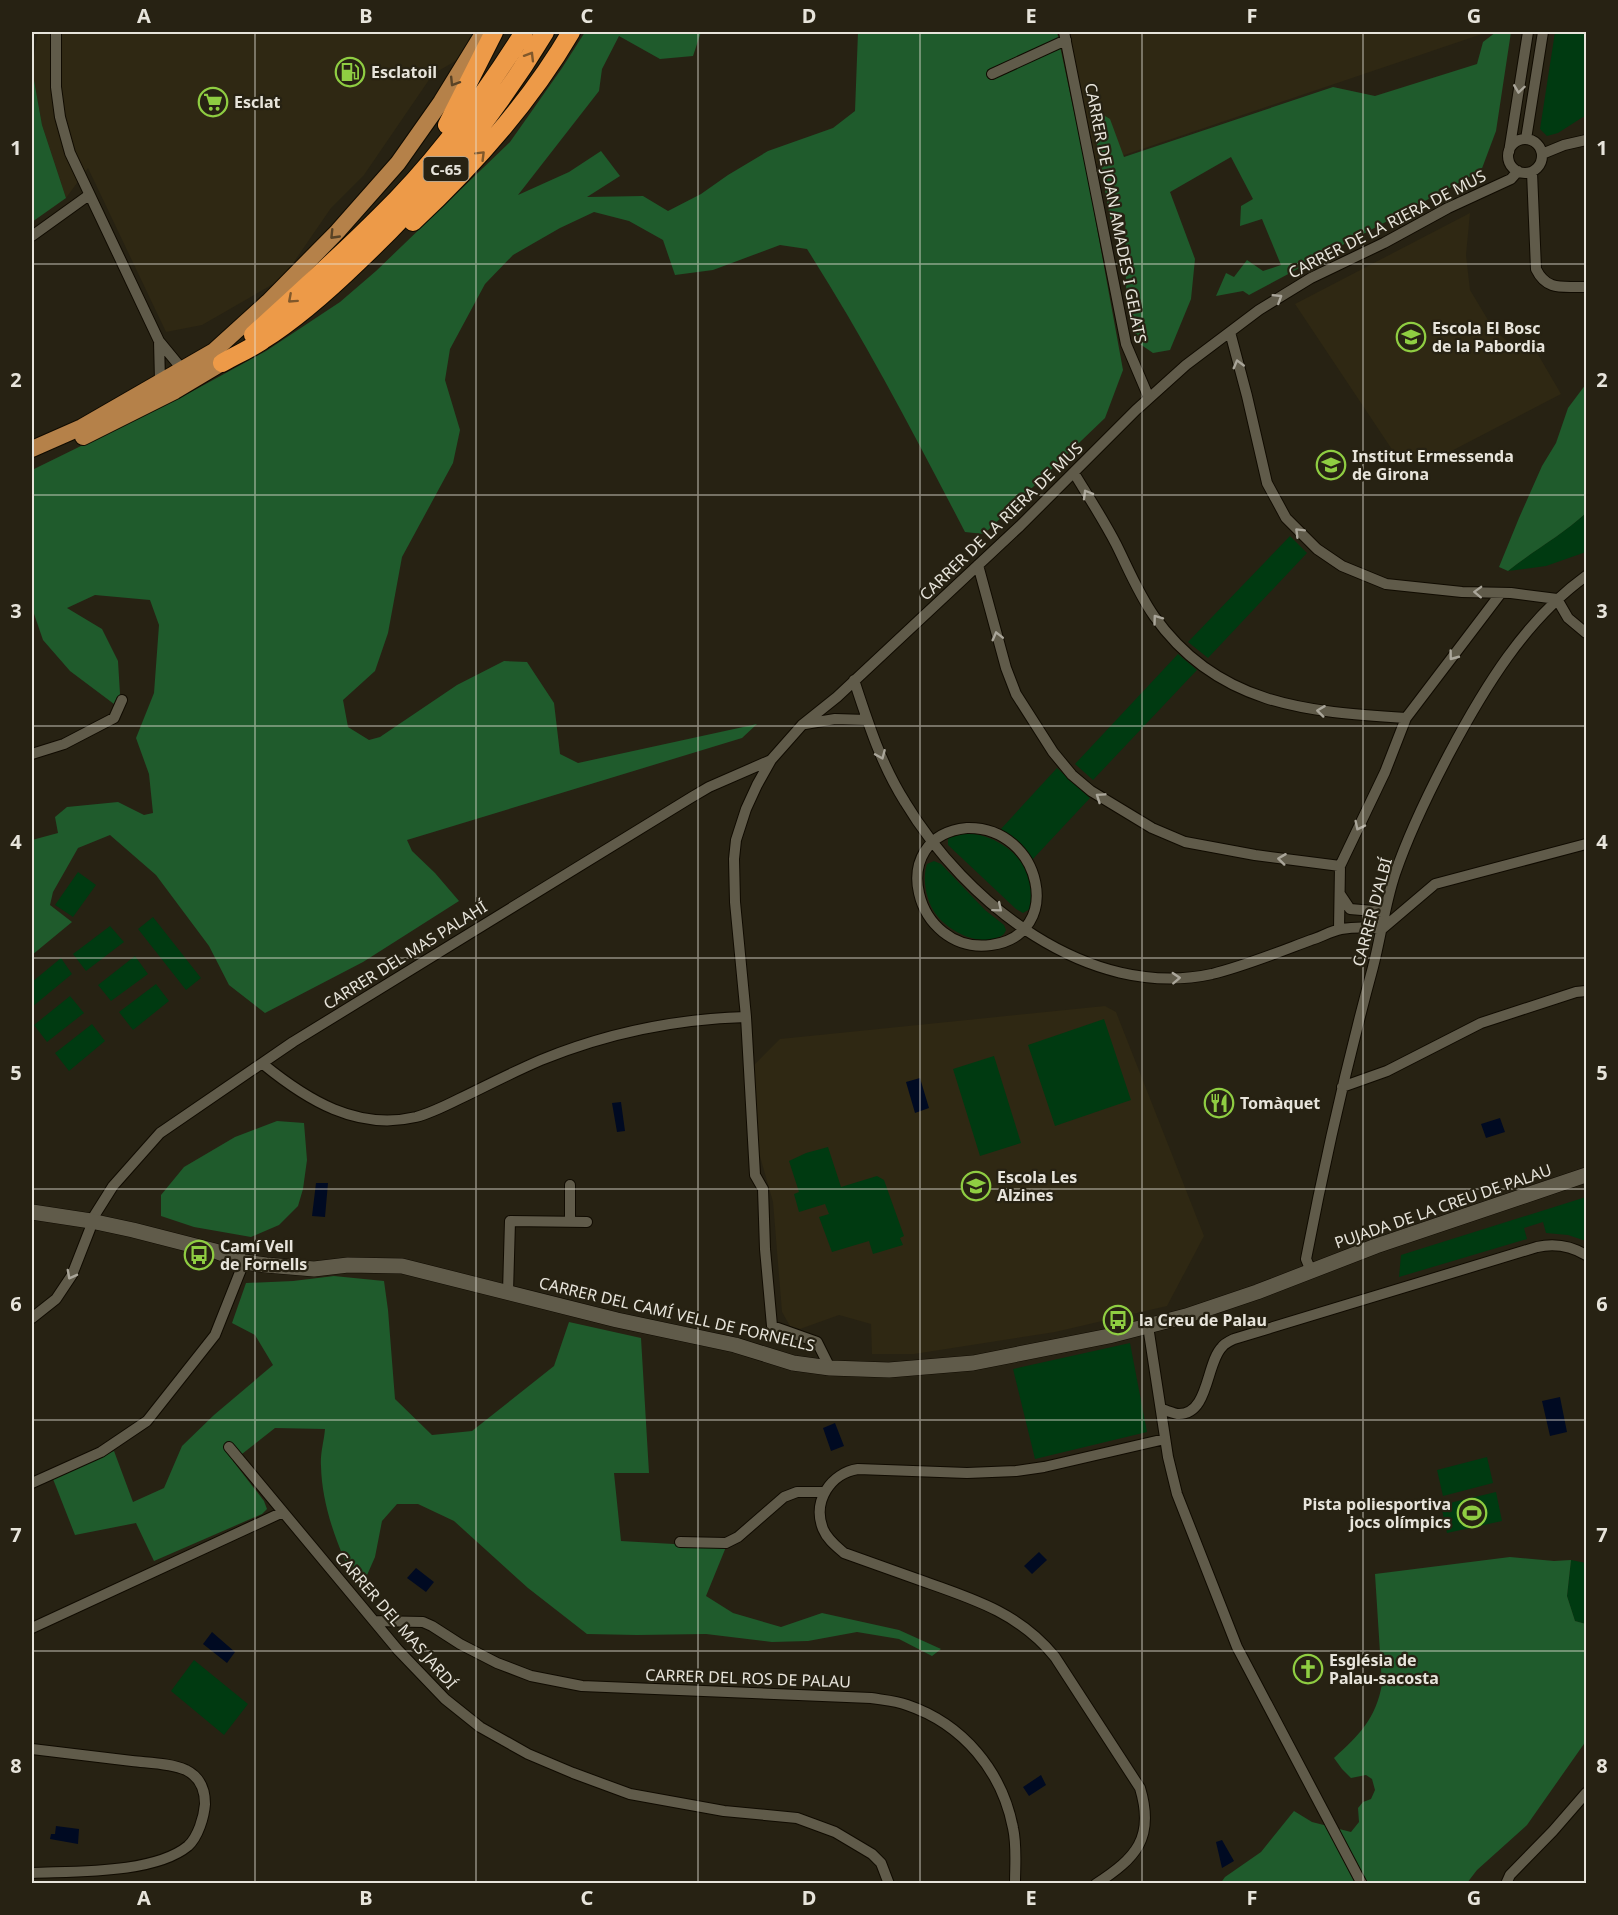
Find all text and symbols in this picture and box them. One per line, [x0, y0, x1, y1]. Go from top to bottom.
text: A [137, 2, 151, 29]
text: B [359, 2, 373, 29]
text: C [581, 2, 594, 29]
text: D [802, 2, 816, 29]
text: E [1025, 2, 1037, 29]
text: F [1247, 2, 1257, 29]
text: G [1467, 2, 1481, 29]
one-way arrow [523, 52, 535, 62]
fuel station icon: Esclatoil [334, 56, 366, 88]
place label: Esclatoil [371, 61, 437, 83]
one-way arrow [450, 75, 461, 86]
street label: CARRER DE JOAN AMADES I GELATS [1080, 81, 1152, 345]
one-way arrow [1513, 84, 1526, 94]
supermarket icon: Esclat [197, 86, 229, 118]
place label: Esclat [234, 91, 281, 113]
text: 1 [10, 134, 22, 161]
text: 1 [1596, 134, 1608, 161]
one-way arrow [474, 151, 485, 162]
road number: C-65 [424, 157, 468, 181]
street label: CARRER DE LA RIERA DE MUS [1284, 164, 1490, 284]
one-way arrow [331, 228, 342, 239]
one-way arrow [289, 292, 299, 303]
one-way arrow [1272, 294, 1282, 306]
place label: Escola El Bosc de la Pabordia [1432, 317, 1545, 357]
school or university icon: Escola El Bosc de la Pabordia [1395, 321, 1427, 353]
one-way arrow [1233, 359, 1246, 369]
text: 2 [10, 366, 22, 393]
text: 2 [1596, 366, 1608, 393]
street label: CARRER DE LA RIERA DE MUS [915, 437, 1088, 605]
place label: Institut Ermessenda de Girona [1352, 445, 1514, 485]
school or university icon: Institut Ermessenda de Girona [1315, 449, 1347, 481]
one-way arrow [1082, 490, 1094, 500]
one-way arrow [1295, 528, 1306, 539]
one-way arrow [1473, 586, 1482, 598]
text: 3 [10, 597, 22, 624]
text: 3 [1596, 597, 1608, 624]
one-way arrow [1153, 614, 1164, 625]
one-way arrow [992, 632, 1004, 642]
one-way arrow [1449, 650, 1460, 661]
one-way arrow [1317, 705, 1326, 718]
one-way arrow [873, 749, 885, 760]
one-way arrow [1096, 793, 1107, 804]
one-way arrow [1355, 819, 1367, 830]
text: 4 [10, 828, 22, 855]
text: 4 [1596, 828, 1608, 855]
one-way arrow [1277, 853, 1287, 866]
street label: CARRER D'ALBÍ [1347, 855, 1397, 969]
street label: CARRER DEL MAS PALAHÍ [319, 895, 491, 1014]
one-way arrow [991, 901, 1002, 912]
one-way arrow [1171, 972, 1180, 985]
text: 5 [10, 1059, 22, 1086]
text: 5 [1596, 1059, 1608, 1086]
restaurant icon: Tomàquet [1203, 1087, 1235, 1119]
place label: Tomàquet [1240, 1092, 1320, 1114]
street label: PUJADA DE LA CREU DE PALAU [1332, 1158, 1554, 1254]
place label: Escola Les Alzines [997, 1166, 1077, 1206]
school or university icon: Escola Les Alzines [960, 1170, 992, 1202]
place label: Camí Vell de Fornells [220, 1235, 307, 1275]
bus stop icon: Camí Vell de Fornells [183, 1239, 215, 1271]
one-way arrow [66, 1269, 78, 1280]
street label: CARRER DEL CAMÍ VELL DE FORNELLS [537, 1272, 817, 1357]
text: 6 [10, 1290, 22, 1317]
text: 6 [1596, 1290, 1608, 1317]
bus stop icon: la Creu de Palau [1102, 1304, 1134, 1336]
place label: la Creu de Palau [1139, 1309, 1267, 1331]
place label: Pista poliesportiva jocs olímpics [1303, 1493, 1451, 1533]
sports icon: Pista poliesportiva jocs olímpics [1456, 1497, 1488, 1529]
text: 7 [10, 1521, 22, 1548]
text: 7 [1596, 1521, 1608, 1548]
street label: CARRER DEL MAS JARDÍ [330, 1546, 462, 1694]
place label: Església de Palau-sacosta [1329, 1649, 1439, 1689]
church icon: Església de Palau-sacosta [1292, 1653, 1324, 1685]
street label: CARRER DEL ROS DE PALAU [645, 1663, 851, 1693]
text: 8 [10, 1752, 22, 1779]
text: 8 [1596, 1752, 1608, 1779]
text: A [137, 1884, 151, 1911]
text: B [359, 1884, 373, 1911]
text: C [581, 1884, 594, 1911]
text: D [802, 1884, 816, 1911]
text: E [1025, 1884, 1037, 1911]
text: F [1247, 1884, 1257, 1911]
text: G [1467, 1884, 1481, 1911]

